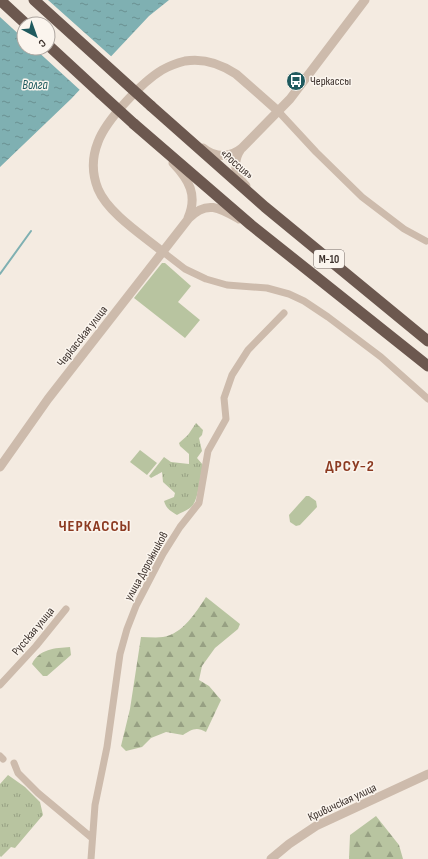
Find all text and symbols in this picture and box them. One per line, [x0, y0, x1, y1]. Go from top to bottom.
north arrow [16, 16, 56, 56]
text: С [36, 36, 49, 50]
bus stop icon: Черкассы [285, 70, 307, 92]
place label: Черкассы [310, 74, 351, 89]
water label: Волга [22, 77, 48, 93]
street label: «Россия» [217, 146, 256, 183]
road number: М-10 [314, 250, 344, 268]
street label: Черкасская улица [54, 302, 111, 370]
district label: ДРСУ-2 [325, 457, 375, 476]
district label: ЧЕРКАССЫ [58, 517, 132, 536]
street label: улица Дорожников [121, 529, 172, 603]
street label: Русская улица [9, 604, 58, 658]
street label: Кривичская улица [305, 780, 379, 825]

